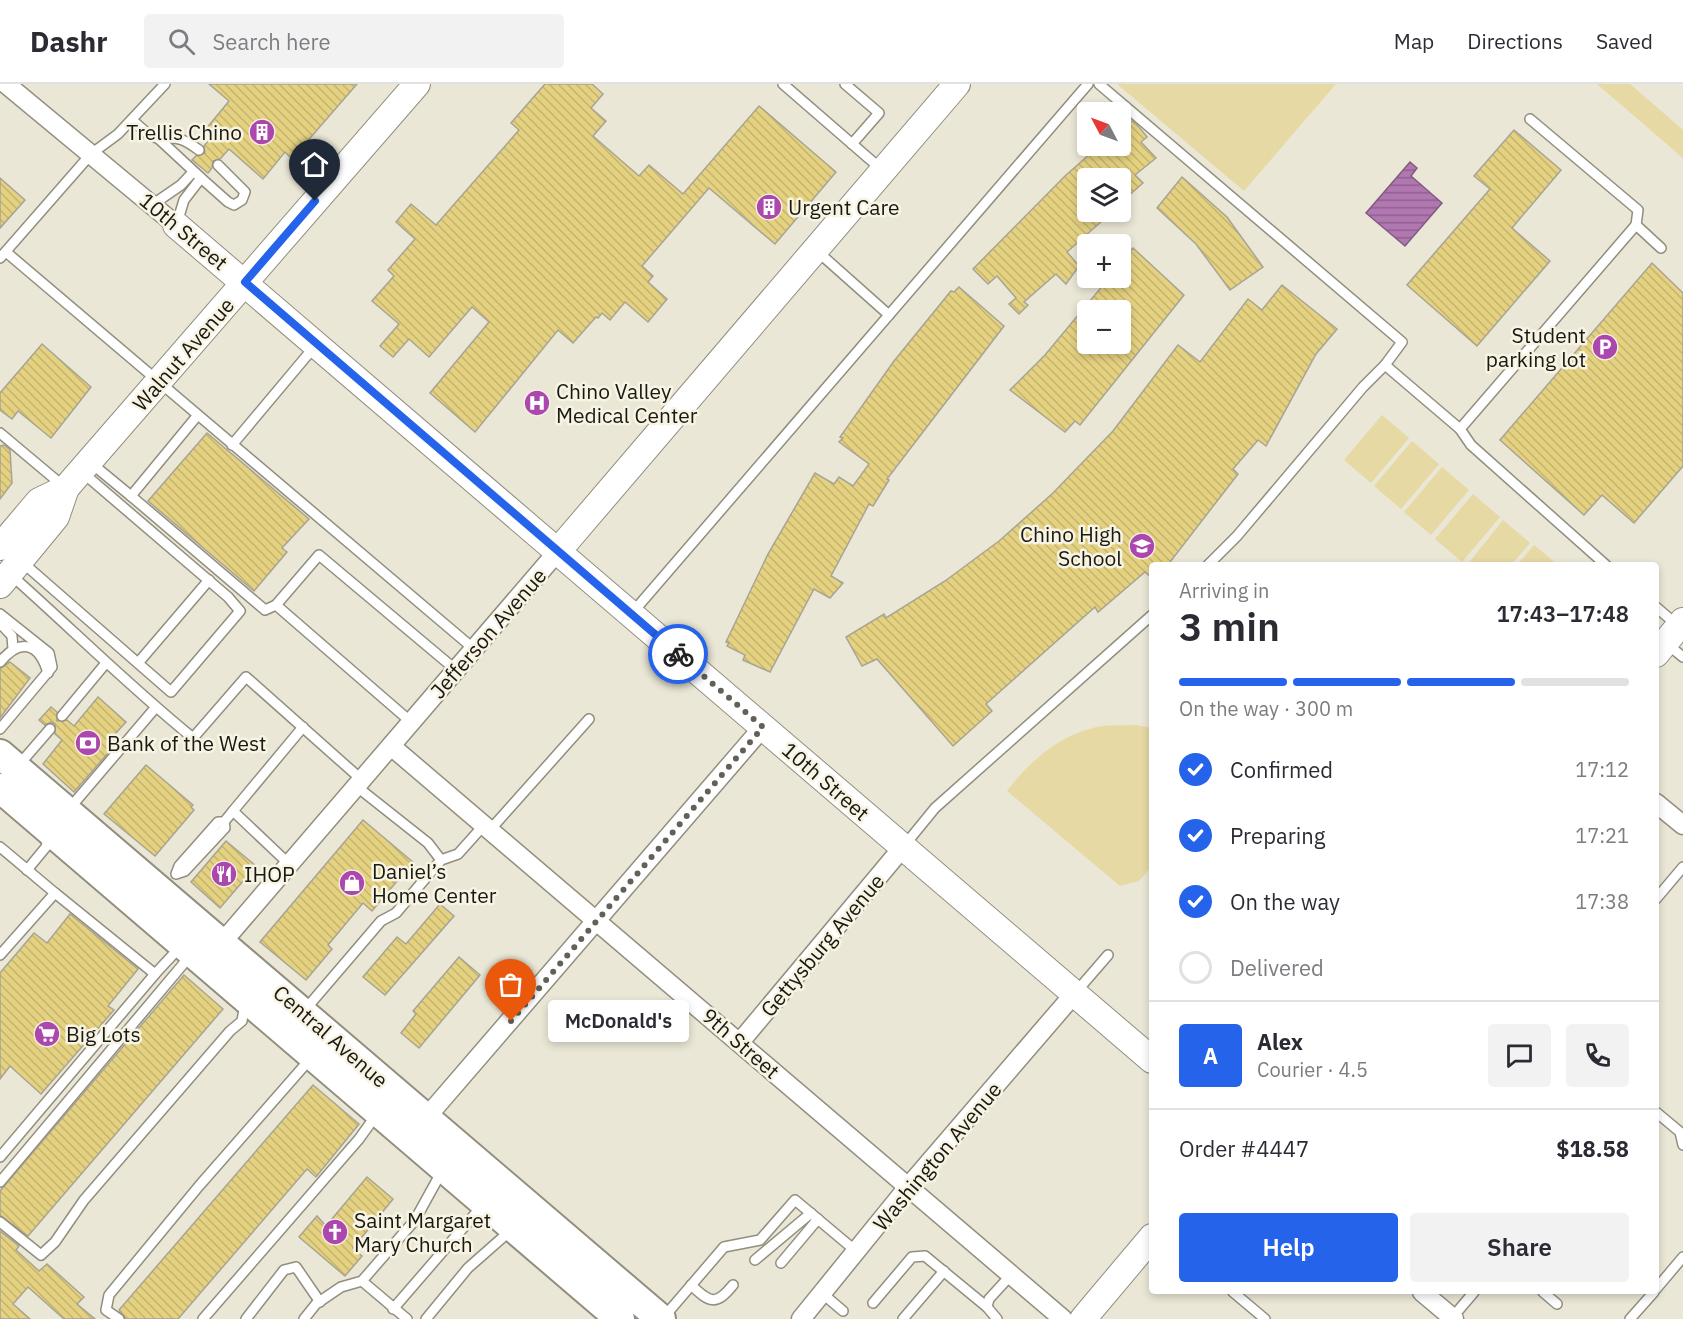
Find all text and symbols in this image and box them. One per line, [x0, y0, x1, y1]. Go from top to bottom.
search box [144, 14, 564, 68]
text: Dashr [30, 23, 108, 60]
icon: search [165, 25, 198, 58]
text: Search here [213, 27, 331, 56]
text: Map [1394, 27, 1434, 55]
text: Directions [1467, 27, 1563, 55]
text: Saved [1596, 27, 1653, 55]
north arrow [1077, 102, 1131, 156]
map controls [1077, 102, 1131, 354]
building icon: Trellis Chino [247, 117, 277, 147]
place label: Trellis Chino [126, 118, 242, 146]
pin [289, 139, 340, 201]
icon: home [298, 148, 331, 181]
button: layers [1077, 168, 1131, 222]
street label: 10th Street [134, 186, 234, 276]
building icon: Urgent Care [754, 192, 784, 222]
place label: Urgent Care [788, 193, 900, 221]
button: + [1077, 234, 1131, 288]
street label: Walnut Avenue [126, 291, 240, 417]
button: − [1077, 300, 1131, 354]
place label: Student parking lot [1486, 321, 1586, 373]
parking icon: Student parking lot [1590, 332, 1620, 362]
place label: Chino Valley Medical Center [556, 377, 698, 429]
hospital icon: Chino Valley Medical Center [522, 388, 552, 418]
place label: Chino High School [1020, 520, 1122, 572]
school or university icon: Chino High School [1127, 531, 1157, 561]
street label: Jefferson Avenue [424, 562, 552, 704]
text: Arriving in [1179, 577, 1269, 604]
text: 17:43–17:48 [1496, 599, 1629, 628]
text: 3 min [1179, 601, 1280, 652]
courier [648, 624, 708, 684]
icon: bike [662, 638, 695, 671]
text: On the way · 300 m [1179, 695, 1353, 722]
bank icon: Bank of the West [73, 728, 103, 758]
place label: Bank of the West [107, 729, 266, 757]
street label: 10th Street [776, 735, 876, 827]
icon: check [1179, 753, 1212, 786]
text: Confirmed [1230, 755, 1333, 784]
text: 17:12 [1575, 756, 1629, 783]
icon: check [1179, 819, 1212, 852]
text: Preparing [1230, 821, 1325, 850]
text: 17:21 [1575, 822, 1629, 849]
place label: Daniel’s Home Center [372, 857, 497, 909]
restaurant icon: IHOP [209, 859, 239, 889]
place label: IHOP [244, 860, 295, 888]
shop icon: Daniel’s Home Center [337, 868, 367, 898]
street label: Gettysburg Avenue [754, 868, 890, 1022]
icon: check [1179, 885, 1212, 918]
text: On the way [1230, 887, 1340, 916]
text: 17:38 [1575, 888, 1629, 915]
text: Delivered [1230, 953, 1324, 982]
pin [485, 959, 536, 1021]
icon: bag [494, 968, 527, 1001]
street label: Central Avenue [268, 978, 394, 1094]
callout: McDonald's [547, 1000, 688, 1042]
street label: 9th Street [696, 1001, 786, 1085]
text: McDonald's [565, 1007, 672, 1034]
supermarket icon: Big Lots [32, 1019, 62, 1049]
place label: Big Lots [66, 1020, 141, 1048]
button: chat [1488, 1024, 1551, 1087]
button: phone [1566, 1024, 1629, 1087]
text: Alex [1257, 1027, 1303, 1056]
text: A [1203, 1041, 1218, 1070]
text: Courier · 4.5 [1257, 1056, 1368, 1083]
street label: Washington Avenue [866, 1076, 1008, 1236]
text: Order #4447 [1179, 1134, 1309, 1163]
text: $18.58 [1556, 1134, 1629, 1163]
place label: Saint Margaret Mary Church [354, 1206, 491, 1258]
button: Help [1179, 1213, 1398, 1282]
button: Share [1410, 1213, 1629, 1282]
church icon: Saint Margaret Mary Church [320, 1217, 350, 1247]

